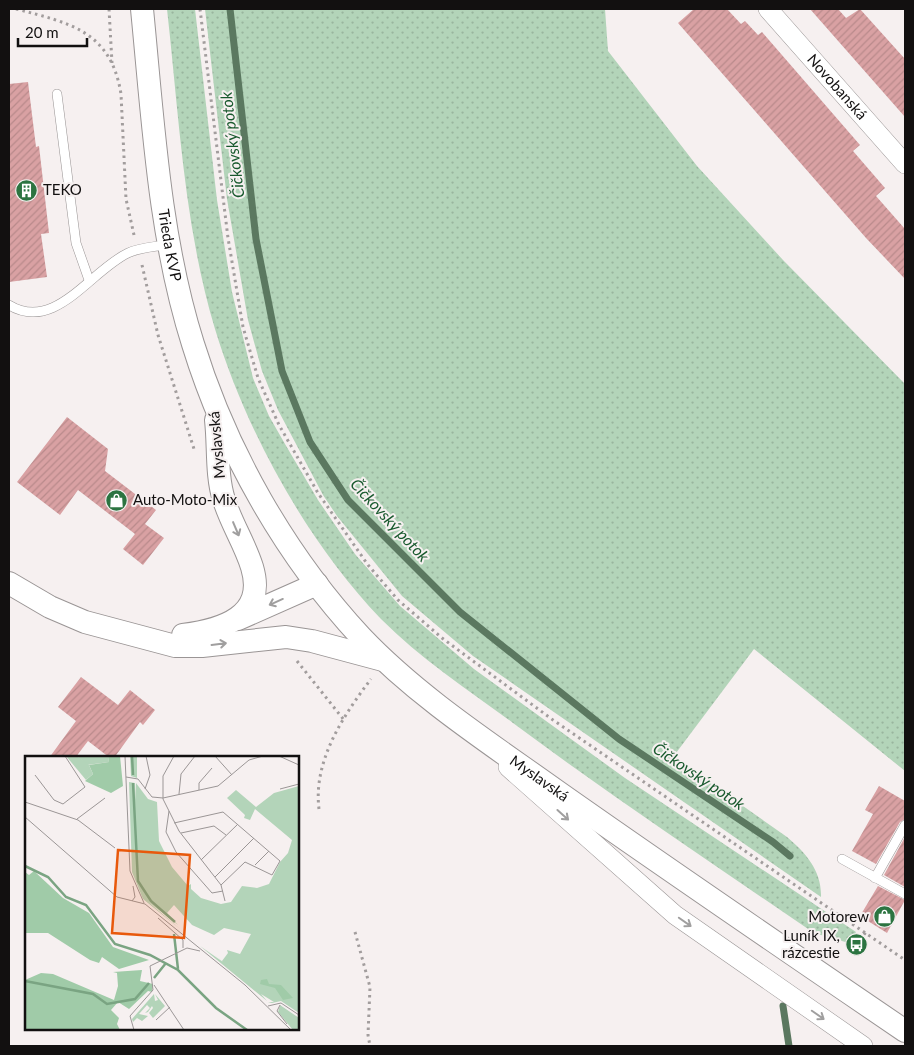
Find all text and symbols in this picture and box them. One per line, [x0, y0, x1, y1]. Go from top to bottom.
scale bar [18, 15, 86, 47]
text: 20 m [25, 23, 59, 41]
street label: Novobanská [804, 50, 871, 123]
water label: Čičkovský potok [216, 91, 247, 199]
building icon: TEKO [15, 178, 39, 202]
place label: TEKO [43, 180, 82, 198]
street label: Trieda KVP [155, 208, 186, 283]
street label: Myslavská [204, 411, 228, 480]
water label: Čičkovský potok [347, 474, 434, 565]
shop icon: Auto-Moto-Mix [105, 488, 129, 512]
place label: Auto-Moto-Mix [133, 490, 238, 508]
one-way arrow [231, 521, 241, 536]
one-way arrow [269, 598, 284, 608]
one-way arrow [211, 639, 227, 649]
water label: Čičkovský potok [650, 738, 749, 814]
street label: Myslavská [507, 751, 573, 805]
inset map [25, 756, 299, 1030]
one-way arrow [556, 809, 569, 821]
shop icon: Motorew [873, 905, 897, 929]
place label: Motorew [808, 907, 869, 925]
one-way arrow [678, 917, 692, 927]
place label: Luník IX, rázcestie [782, 926, 840, 961]
bus stop icon: Luník IX, rázcestie [844, 933, 868, 957]
one-way arrow [811, 1010, 825, 1020]

